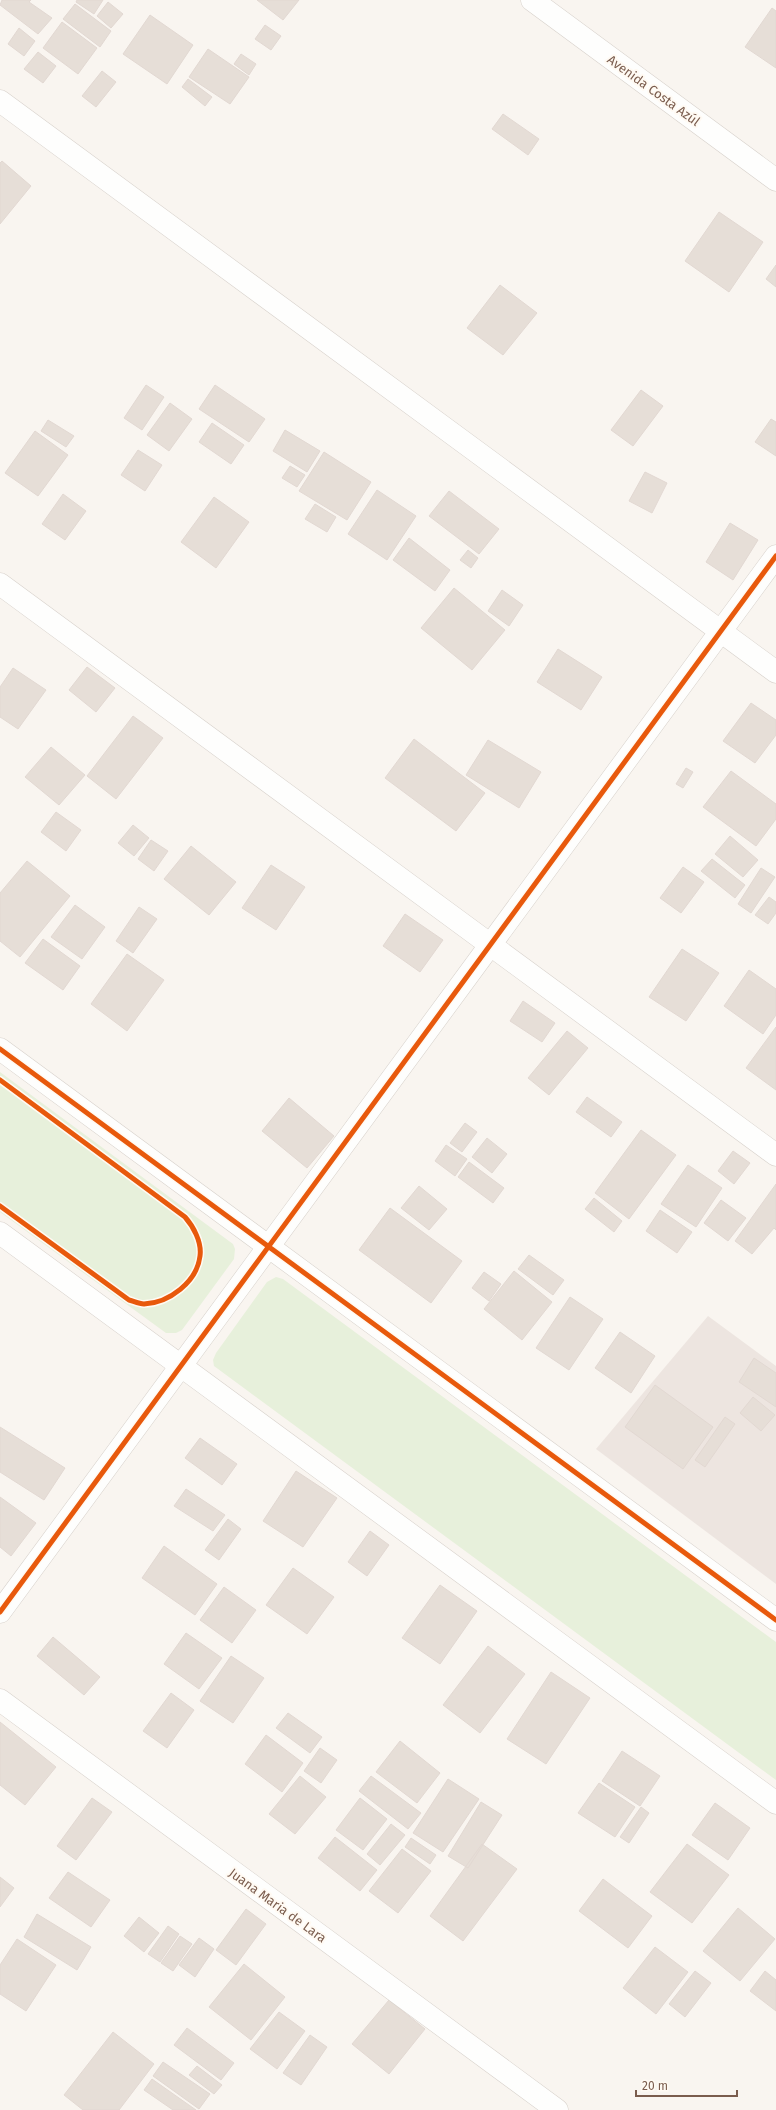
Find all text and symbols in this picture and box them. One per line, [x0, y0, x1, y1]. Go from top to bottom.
street label: Avenida Costa Azúl [605, 52, 703, 129]
street label: Juana Maria de Lara [226, 1865, 329, 1946]
scale bar [636, 2072, 737, 2098]
text: 20 m [642, 2079, 668, 2093]

